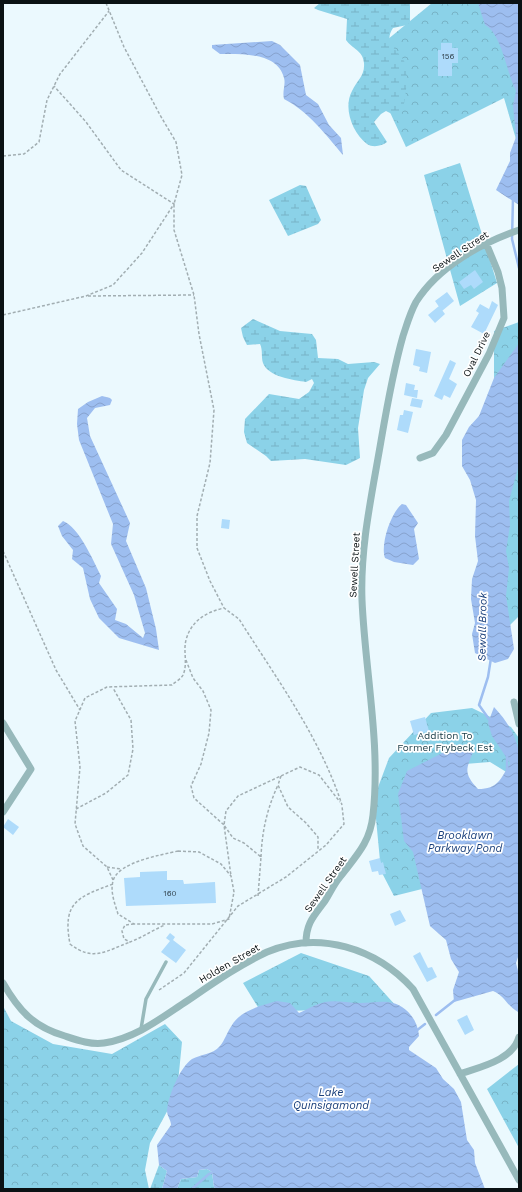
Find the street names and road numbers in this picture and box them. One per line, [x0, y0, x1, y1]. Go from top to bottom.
street label: Sewell Street [430, 228, 491, 274]
street label: Oval Drive [461, 329, 492, 379]
street label: Sewell Street [347, 531, 362, 598]
street label: Sewell Street [302, 854, 349, 914]
street label: Holden Street [197, 941, 262, 985]

